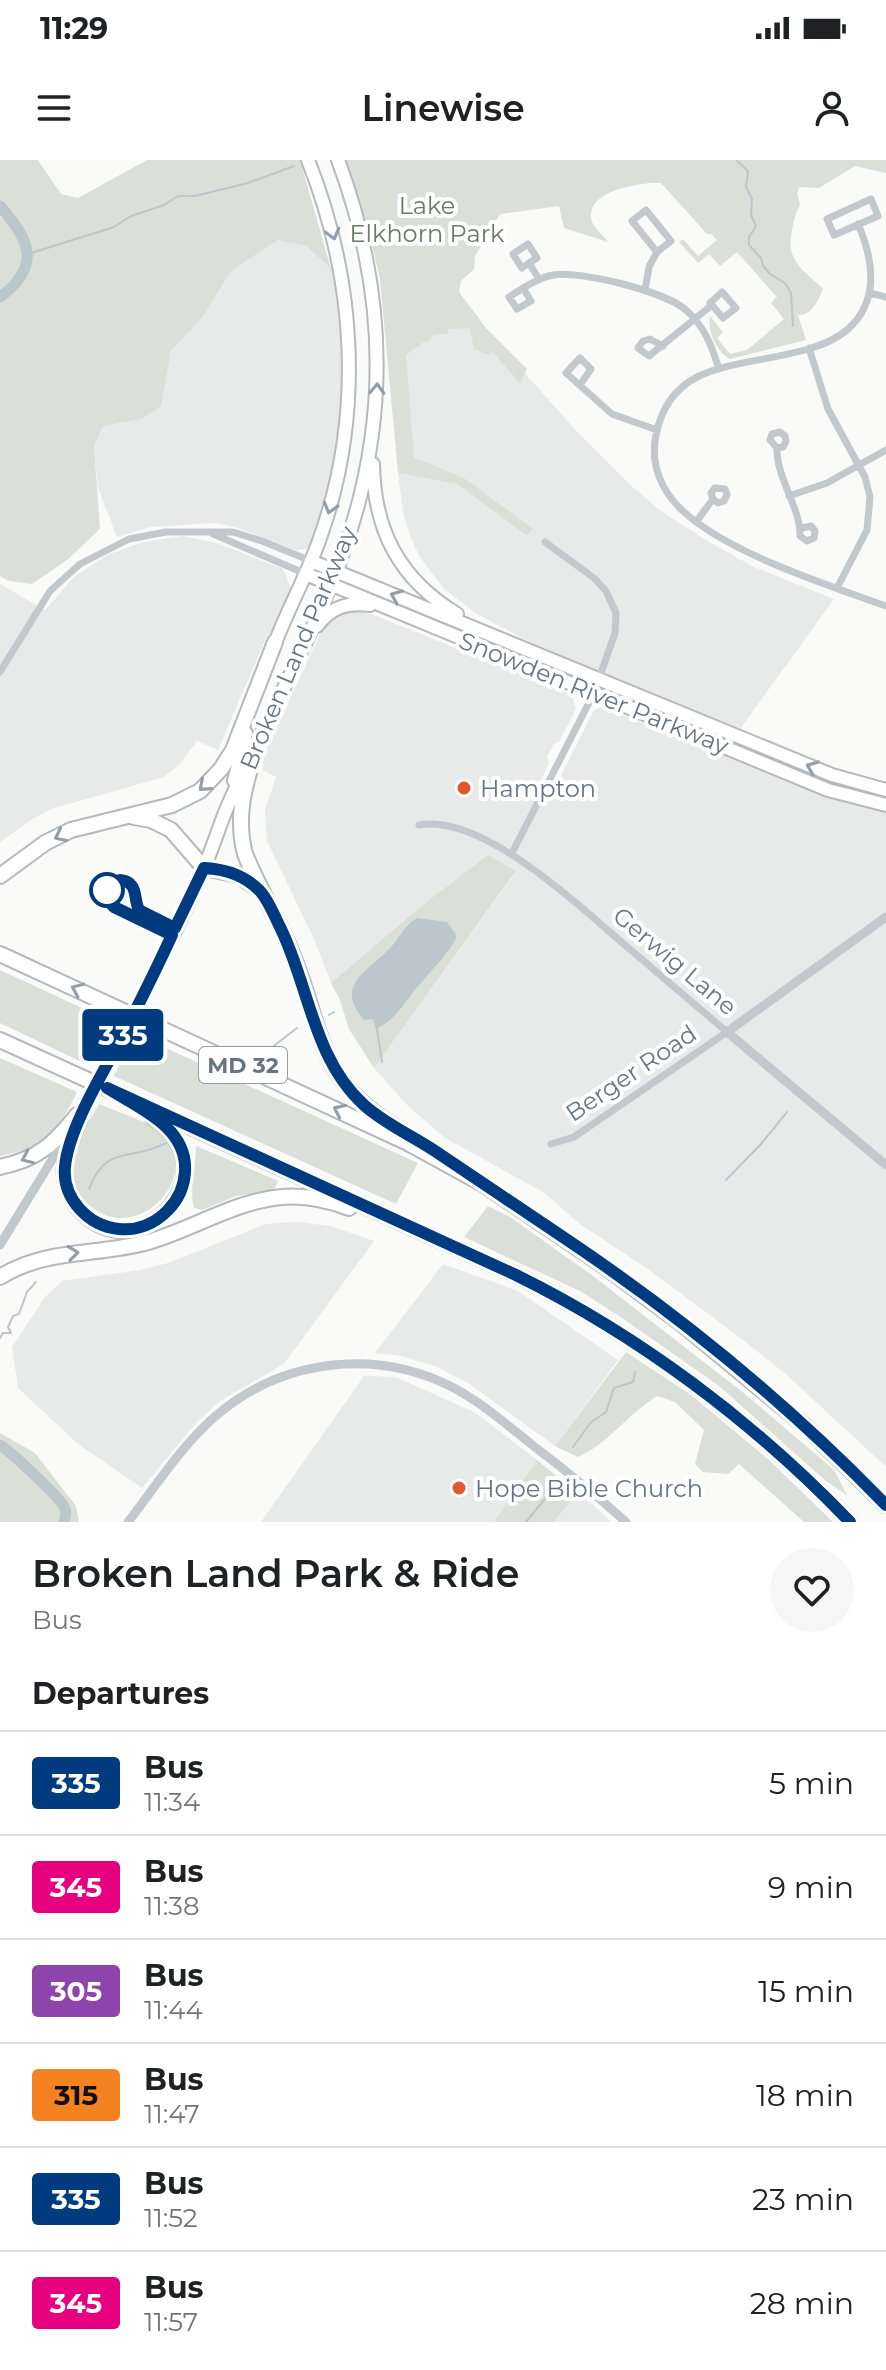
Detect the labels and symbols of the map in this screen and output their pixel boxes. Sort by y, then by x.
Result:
park label: Lake Elkhorn Park [350,191,505,248]
one-way arrow [323,226,340,240]
one-way arrow [368,382,385,395]
one-way arrow [322,501,339,515]
street label: Broken Land Parkway [233,522,363,774]
one-way arrow [390,589,404,605]
street label: Snowden River Parkway [455,626,733,760]
one-way arrow [806,760,820,777]
place label: Hampton [480,774,596,803]
one-way arrow [199,776,214,791]
marker: Hampton [455,779,473,797]
one-way arrow [54,826,69,842]
unlabelled marker [90,873,124,907]
street label: Gerwig Lane [607,901,743,1021]
one-way arrow [71,983,85,999]
line badge: 335 [77,1009,169,1061]
street label: Berger Road [560,1019,702,1127]
road number: MD 32 [199,1047,287,1083]
one-way arrow [332,1104,347,1120]
one-way arrow [20,1149,35,1165]
one-way arrow [66,1245,80,1262]
place label: Hope Bible Church [475,1474,703,1503]
marker: Hope Bible Church [450,1479,468,1497]

